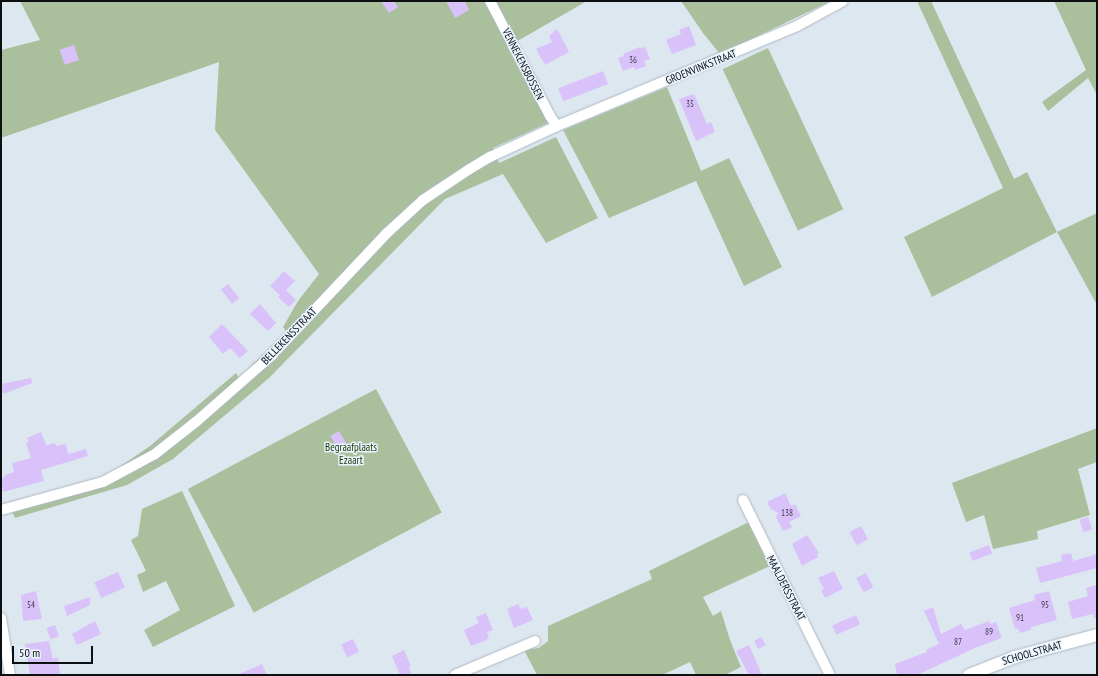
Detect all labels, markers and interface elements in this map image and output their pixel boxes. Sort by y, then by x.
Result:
street label: VENNEKENSBOSSEN [499,26,547,102]
street label: GROENVINKSTRAAT [664,47,738,87]
house number: 36 [629,55,637,65]
house number: 35 [686,99,694,109]
street label: BELLEKENSSTRAAT [259,305,319,367]
park label: Begraafplaats Ezaart [325,441,377,467]
house number: 138 [781,508,793,518]
street label: MAALDERSSTRAAT [764,553,808,623]
house number: 54 [27,600,35,610]
house number: 95 [1041,600,1049,610]
house number: 91 [1016,613,1024,623]
house number: 89 [985,627,993,637]
house number: 87 [954,637,962,647]
scale bar [14,638,95,664]
street label: SCHOOLSTRAAT [1001,638,1063,668]
text: 50 m [19,645,40,660]

